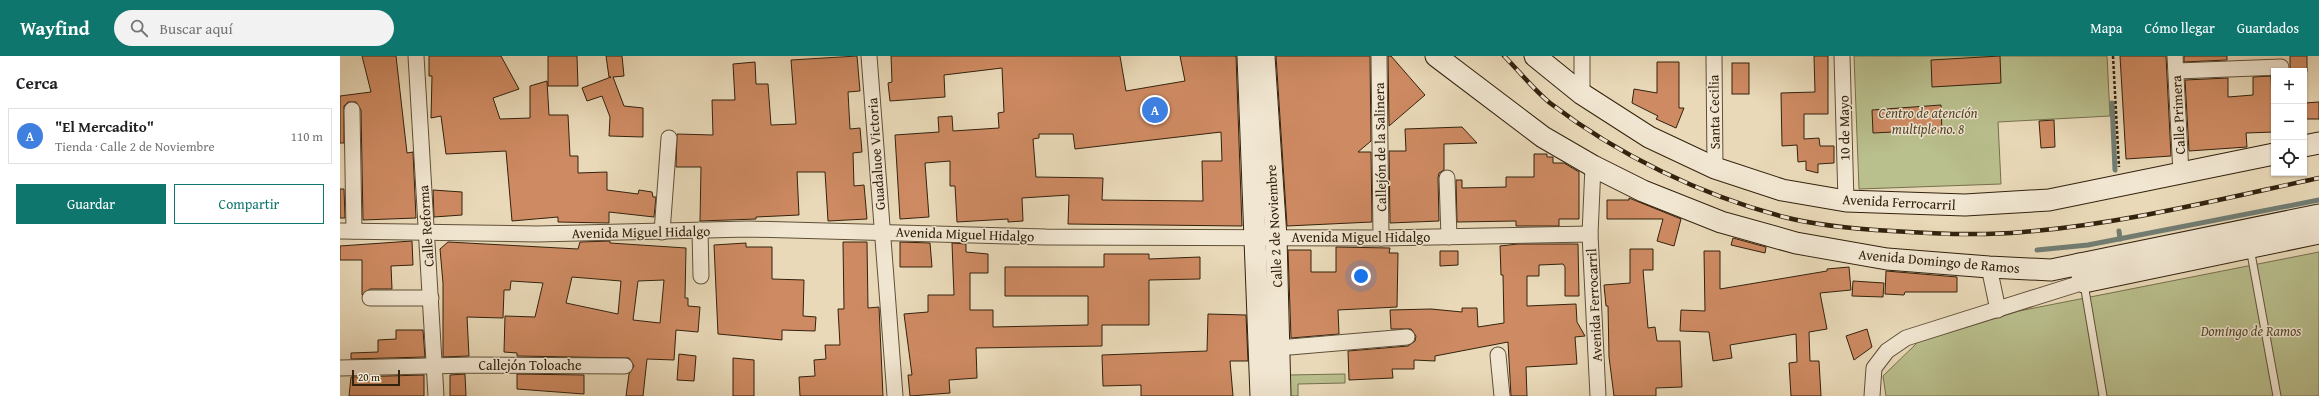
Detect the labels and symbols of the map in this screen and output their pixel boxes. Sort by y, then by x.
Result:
street label: Santa Cecilia [1703,74,1725,150]
street label: Calle Primera [2166,75,2190,155]
street label: Callejón de la Salinera [1369,82,1391,212]
pin: A [1142,95,1168,125]
street label: 10 de Mayo [1833,95,1855,161]
street label: Guadaluoe Victoria [862,97,890,211]
park label: Centro de atención multiple no. 8 [1878,103,1978,139]
street label: Calle 2 de Noviembre [1261,164,1287,288]
street label: Calle Reforma [413,184,439,268]
street label: Avenida Ferrocarril [1842,189,1956,215]
street label: Avenida Miguel Hidalgo [571,221,711,243]
street label: Avenida Miguel Hidalgo [895,222,1035,246]
street label: Avenida Miguel Hidalgo [1292,227,1430,247]
street label: Avenida Domingo de Ramos [1857,244,2021,278]
street label: Avenida Ferrocarril [1581,248,1607,362]
your location [1351,266,1371,286]
park label: Domingo de Ramos [2200,321,2301,341]
street label: Callejón Toloache [478,355,582,375]
scale bar [352,368,400,387]

